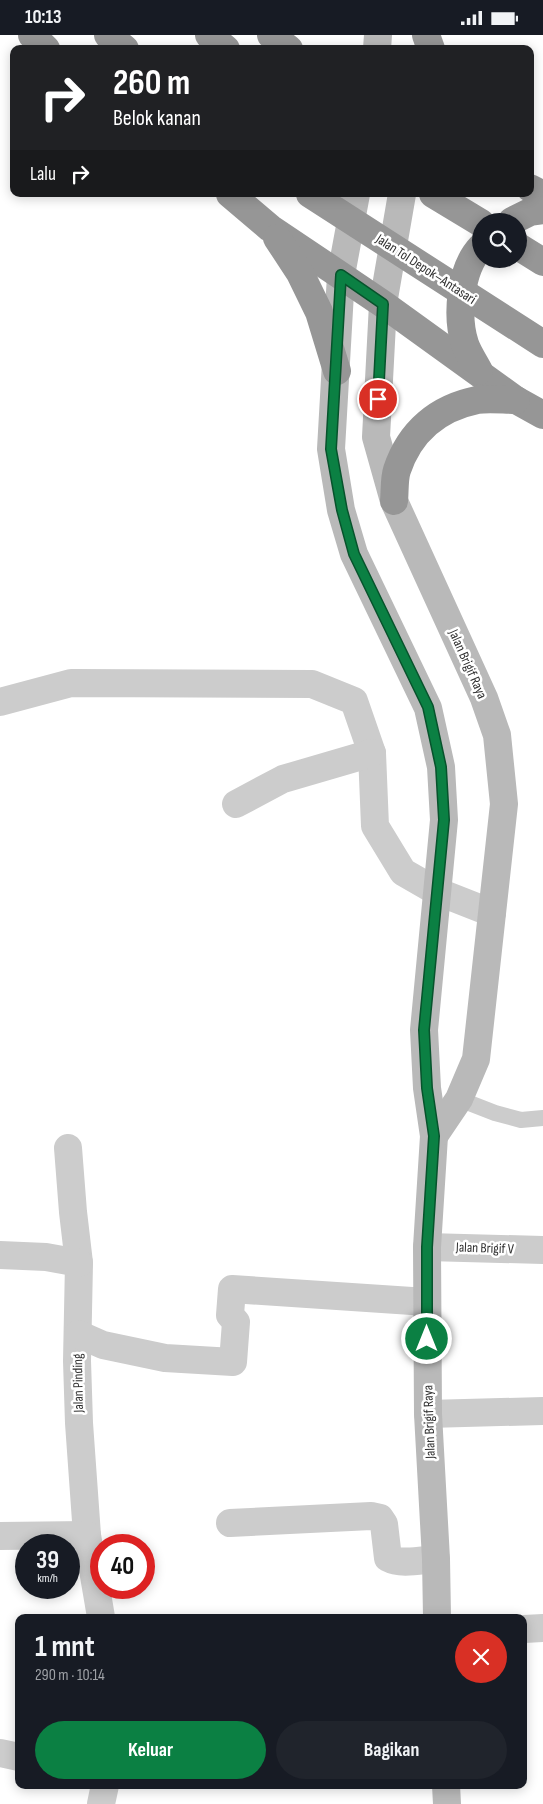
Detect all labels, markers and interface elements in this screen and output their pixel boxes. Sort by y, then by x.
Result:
text: 10:13 [25,6,61,29]
text: 260 m [113,62,190,105]
icon: right [30,65,95,130]
text: Belok kanan [113,105,201,132]
icon: right [66,160,94,188]
text: Lalu [30,163,56,186]
map controls [472,213,527,268]
button: search [472,213,527,268]
street label: Jalan Tol Depok–Antasari [372,230,479,308]
pin [357,378,399,420]
icon: arrive [364,385,392,413]
street label: Jalan Brigif Raya [445,626,491,701]
street label: Jalan Brigif V [455,1238,515,1258]
position arrow [400,1312,452,1364]
street label: Jalan Pinding [69,1353,87,1414]
street label: Jalan Brigif Raya [419,1385,439,1460]
speed limit sign: 40 [90,1534,155,1599]
text: 39 [36,1545,59,1576]
text: km/h [37,1571,58,1586]
text: 1 mnt [35,1629,95,1665]
button: close [455,1631,507,1683]
text: 290 m · 10:14 [35,1666,105,1685]
button: Keluar [35,1721,266,1779]
button: Bagikan [276,1721,507,1779]

